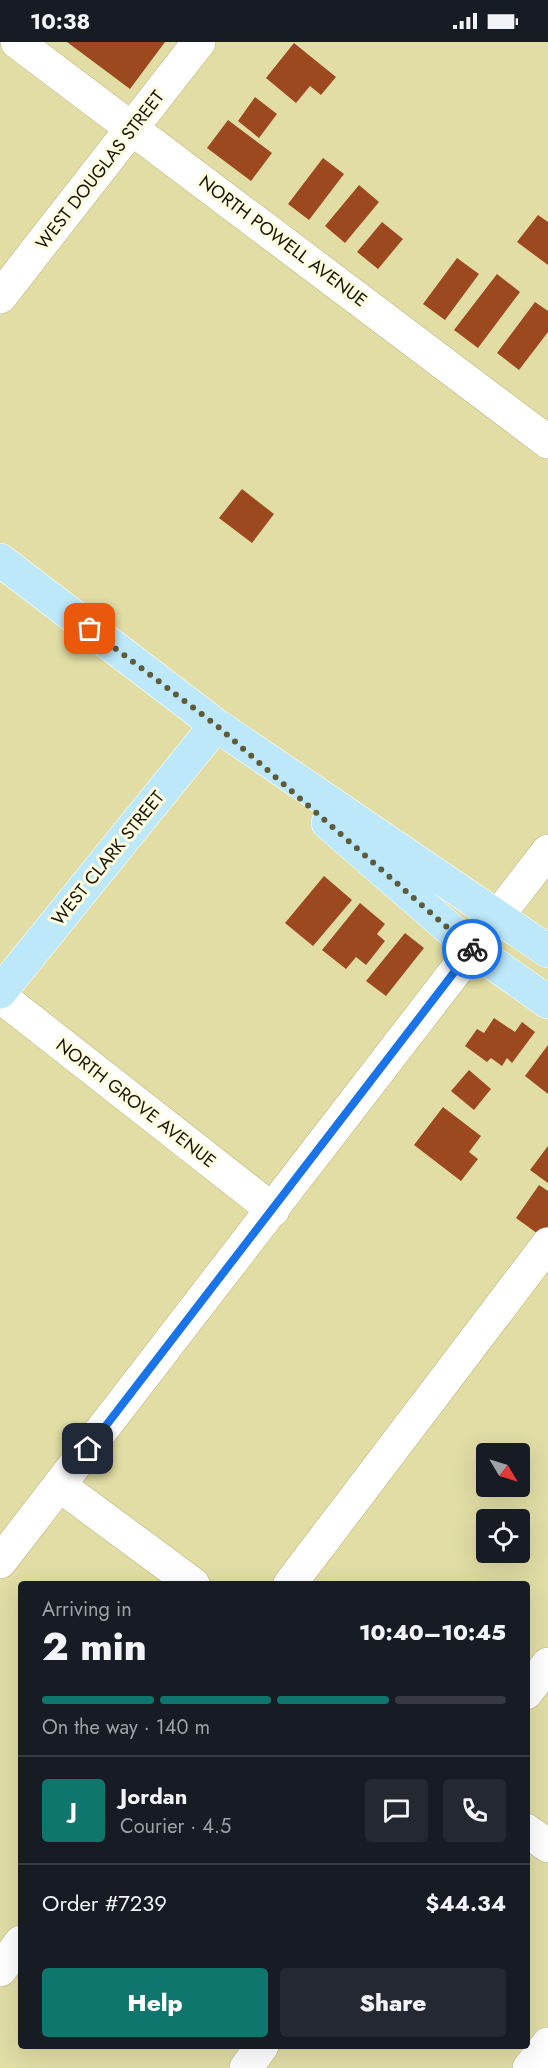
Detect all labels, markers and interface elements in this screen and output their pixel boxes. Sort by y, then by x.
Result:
text: 10:38 [30,5,90,37]
street label: WEST DOUGLAS STREET [30,85,171,255]
street label: NORTH POWELL AVENUE [193,169,373,313]
pin [64,603,115,654]
icon: bag [73,612,106,645]
street label: WEST CLARK STREET [46,785,171,931]
courier [442,919,502,979]
icon: bike [456,933,489,966]
street label: NORTH GROVE AVENUE [50,1032,222,1174]
pin [62,1423,113,1474]
icon: home [71,1432,104,1465]
north arrow [476,1443,530,1497]
map controls [476,1443,530,1563]
button: locate [476,1509,530,1563]
text: Arriving in [42,1595,132,1624]
text: 10:40–10:45 [359,1616,506,1648]
text: 2 min [42,1618,147,1675]
text: On the way · 140 m [42,1713,210,1742]
button: chat [365,1779,428,1842]
button: phone [443,1779,506,1842]
text: Jordan [120,1780,187,1812]
text: J [70,1794,77,1826]
text: Courier · 4.5 [120,1812,231,1841]
text: Order #7239 [42,1887,167,1919]
text: $44.34 [426,1887,506,1919]
button: Help [42,1968,268,2037]
button: Share [280,1968,506,2037]

